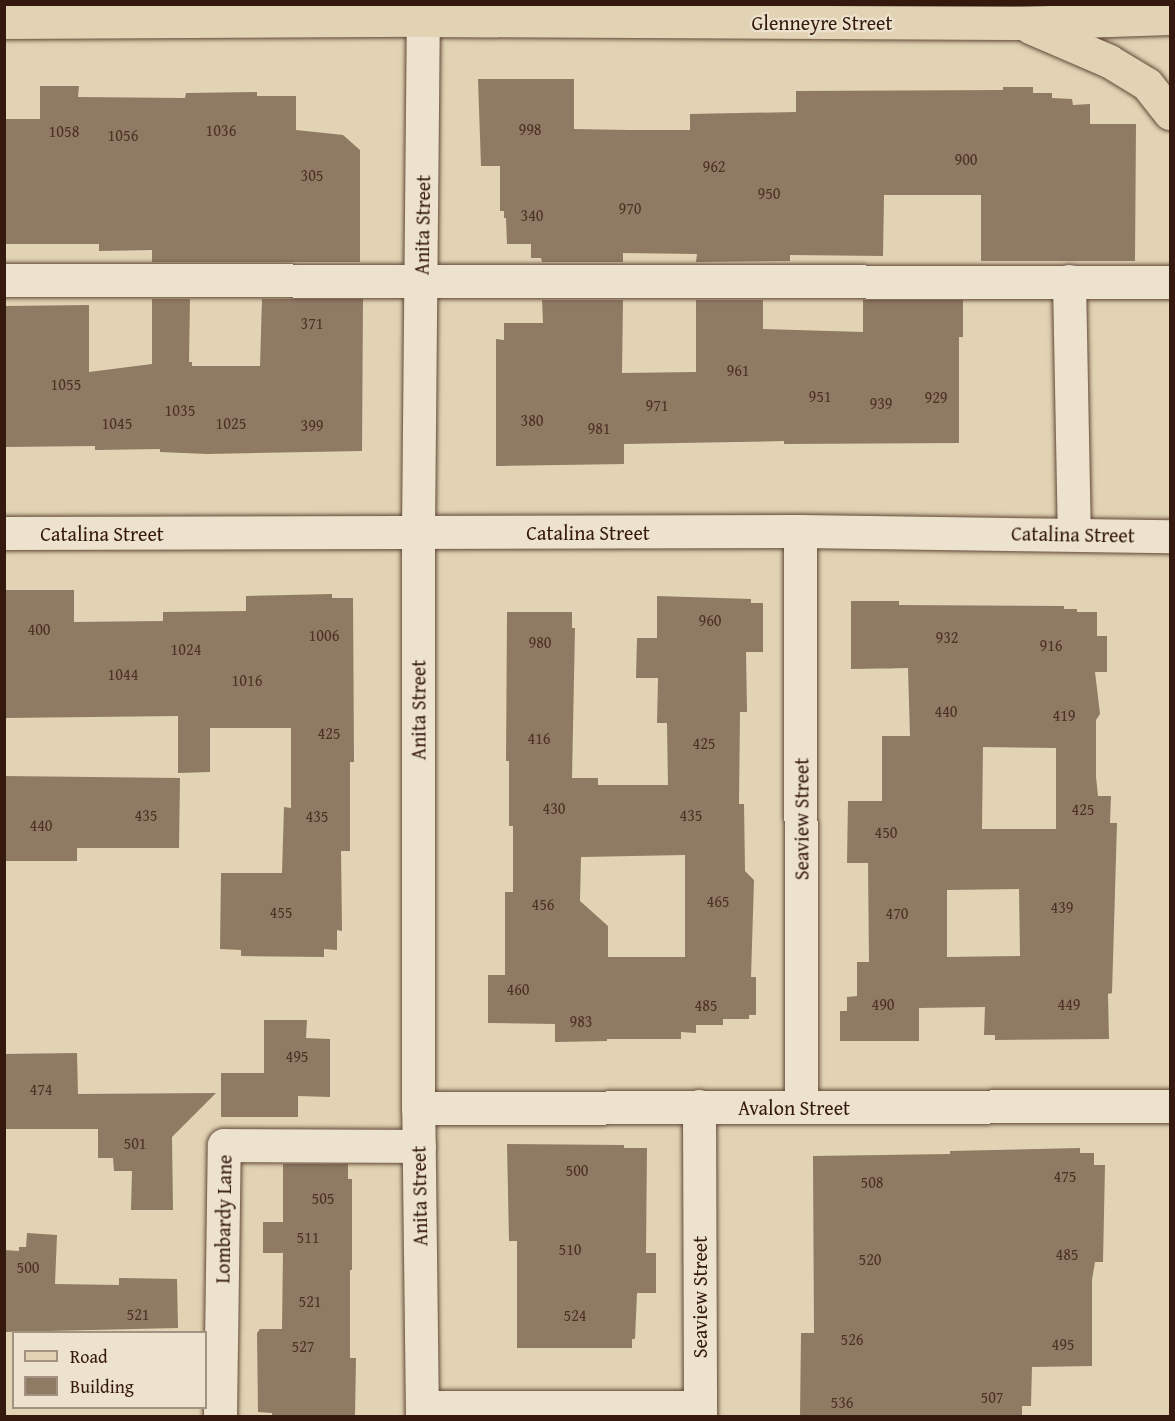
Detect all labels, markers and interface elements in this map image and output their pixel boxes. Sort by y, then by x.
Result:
street label: Glenneyre Street [752,10,892,34]
house number: 998 [518,119,542,139]
house number: 1036 [206,120,236,140]
house number: 1058 [49,121,79,141]
house number: 1056 [108,125,138,145]
house number: 900 [954,149,978,169]
house number: 962 [702,156,726,176]
house number: 305 [300,165,324,185]
street label: Anita Street [409,175,435,275]
house number: 950 [757,183,781,203]
house number: 970 [618,198,642,218]
house number: 340 [520,205,544,225]
house number: 371 [300,313,324,333]
house number: 961 [726,360,750,380]
house number: 1055 [51,374,81,394]
house number: 951 [808,386,832,406]
house number: 929 [924,387,948,407]
house number: 939 [869,393,893,413]
house number: 971 [645,395,669,415]
house number: 1035 [165,400,195,420]
house number: 380 [520,410,544,430]
house number: 1045 [102,413,132,433]
house number: 1025 [216,413,246,433]
house number: 399 [300,415,324,435]
house number: 981 [587,418,611,438]
street label: Catalina Street [526,520,650,544]
street label: Catalina Street [40,521,164,545]
street label: Catalina Street [1011,521,1135,547]
house number: 960 [698,610,722,630]
house number: 400 [27,619,51,639]
house number: 1006 [309,625,339,645]
house number: 932 [935,627,959,647]
house number: 980 [528,632,552,652]
house number: 916 [1039,635,1063,655]
house number: 1024 [171,639,201,659]
street label: Anita Street [406,660,430,760]
house number: 1044 [108,664,138,684]
house number: 1016 [232,670,262,690]
house number: 440 [934,701,958,721]
house number: 419 [1052,705,1076,725]
house number: 425 [317,723,341,743]
house number: 416 [527,728,551,748]
house number: 425 [692,733,716,753]
street label: Seaview Street [789,758,813,880]
house number: 430 [542,798,566,818]
house number: 425 [1071,799,1095,819]
house number: 435 [134,805,158,825]
house number: 435 [679,805,703,825]
house number: 435 [305,806,329,826]
house number: 440 [29,815,53,835]
house number: 450 [874,822,898,842]
house number: 465 [706,891,730,911]
house number: 456 [531,894,555,914]
house number: 439 [1050,897,1074,917]
house number: 455 [269,902,293,922]
house number: 470 [885,903,909,923]
house number: 460 [506,979,530,999]
house number: 490 [871,994,895,1014]
house number: 449 [1057,994,1081,1014]
house number: 485 [694,995,718,1015]
house number: 983 [569,1011,593,1031]
house number: 495 [285,1046,309,1066]
house number: 474 [29,1079,53,1099]
street label: Avalon Street [738,1095,850,1119]
house number: 501 [123,1133,147,1153]
street label: Anita Street [406,1146,432,1246]
street label: Lombardy Lane [210,1154,236,1284]
house number: 500 [565,1160,589,1180]
house number: 475 [1053,1166,1077,1186]
house number: 508 [860,1172,884,1192]
house number: 505 [311,1188,335,1208]
house number: 511 [296,1227,320,1247]
street label: Seaview Street [687,1236,711,1358]
house number: 510 [558,1239,582,1259]
house number: 485 [1055,1244,1079,1264]
house number: 520 [858,1249,882,1269]
house number: 500 [16,1257,40,1277]
house number: 521 [298,1291,322,1311]
house number: 521 [126,1304,150,1324]
house number: 524 [563,1305,587,1325]
house number: 526 [840,1329,864,1349]
legend [12,1331,207,1409]
house number: 495 [1051,1334,1075,1354]
house number: 527 [291,1336,315,1356]
text: Road [70,1343,108,1370]
text: Building [70,1373,134,1400]
house number: 507 [980,1387,1004,1407]
house number: 536 [830,1392,854,1412]

